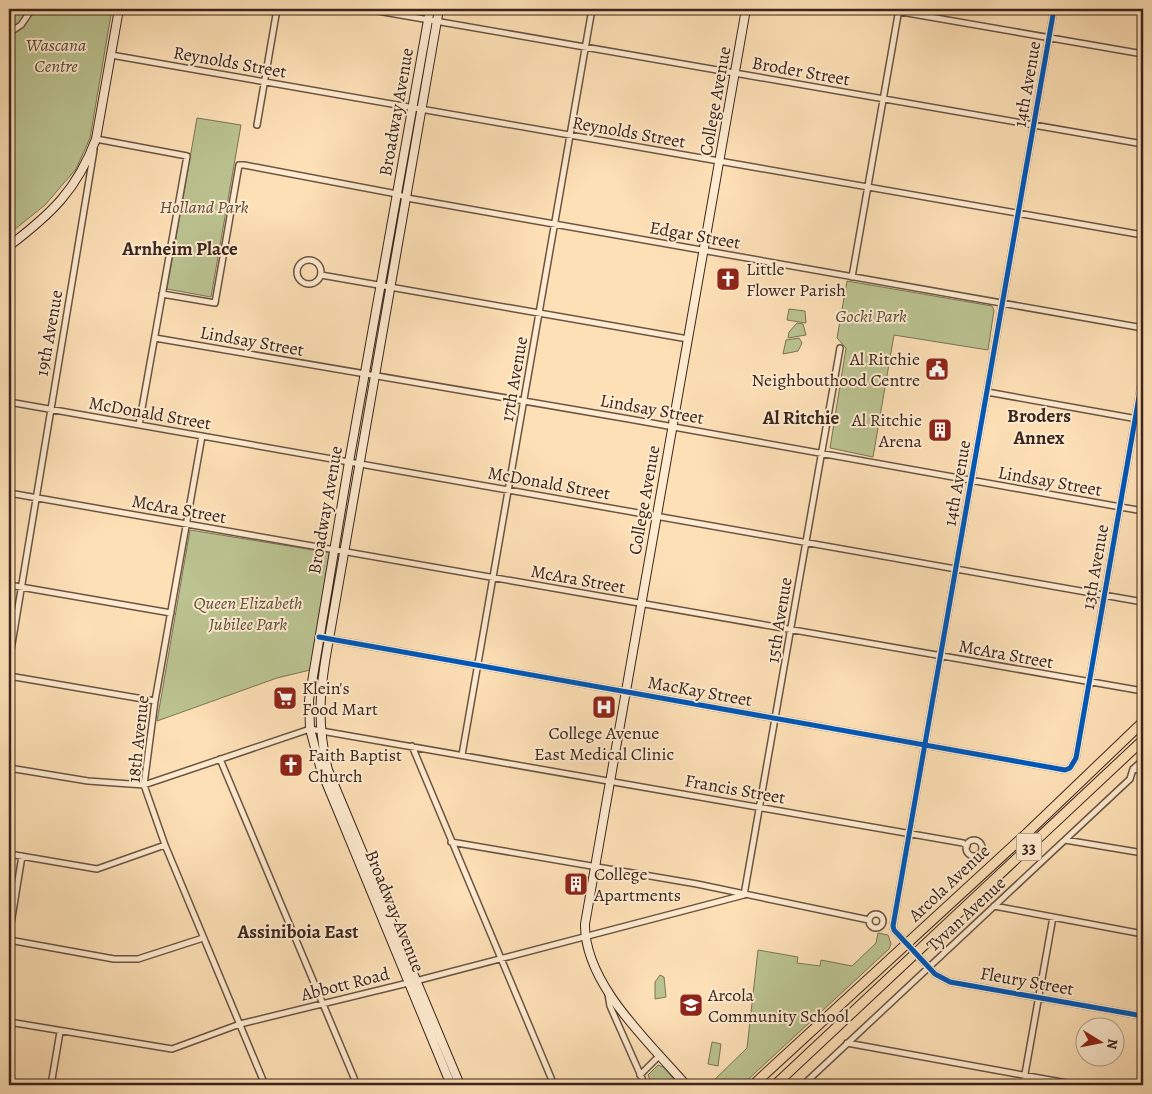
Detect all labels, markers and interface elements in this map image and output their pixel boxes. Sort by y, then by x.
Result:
park label: Wascana Centre [26,33,86,78]
street label: 14th Avenue [1008,39,1046,129]
street label: Reynolds Street [172,40,289,84]
street label: College Avenue [694,44,736,158]
street label: Broadway Avenue [373,46,419,178]
street label: Broder Street [750,51,852,91]
street label: Reynolds Street [571,110,688,154]
park label: Holland Park [160,195,248,219]
street label: Edgar Street [648,215,742,255]
district label: Arnheim Place [121,236,238,262]
place label: Little Flower Parish [746,257,846,302]
church icon: Little Flower Parish [715,266,741,292]
street label: 19th Avenue [30,288,68,378]
park label: Gocki Park [835,304,907,328]
street label: Lindsay Street [198,320,306,362]
street label: 17th Avenue [495,334,533,424]
place label: Al Ritchie Neighbouthood Centre [752,347,920,392]
public building icon: Al Ritchie Neighbouthood Centre [924,356,950,382]
street label: Lindsay Street [598,388,706,430]
street label: McDonald Street [87,390,213,436]
district label: Broders Annex [1007,403,1071,451]
district label: Al Ritchie [762,405,840,431]
place label: Al Ritchie Arena [851,408,923,453]
building icon: Al Ritchie Arena [927,417,953,443]
street label: 14th Avenue [938,438,976,528]
street label: College Avenue [623,443,665,557]
street label: Broadway Avenue [302,444,348,576]
street label: McDonald Street [486,460,612,506]
street label: Lindsay Street [996,460,1104,502]
street label: McAra Street [130,489,228,529]
street label: 13th Avenue [1076,522,1114,612]
street label: McAra Street [529,559,627,599]
street label: 15th Avenue [760,575,798,665]
park label: Queen Elizabeth Jubilee Park [193,591,303,636]
street label: McAra Street [957,634,1055,674]
street label: MacKay Street [646,670,754,712]
place label: Klein's Food Mart [302,676,378,721]
supermarket icon: Klein's Food Mart [272,685,298,711]
street label: 18th Avenue [121,694,155,784]
hospital icon: College Avenue East Medical Clinic [591,694,617,720]
place label: College Avenue East Medical Clinic [534,721,674,766]
place label: Faith Baptist Church [308,743,402,788]
church icon: Faith Baptist Church [278,752,304,778]
street label: Francis Street [683,768,787,810]
road number: 33 [1016,834,1042,860]
street label: Arcola Avenue [902,839,995,928]
street label: Broadway Avenue [360,846,430,976]
place label: College Apartments [593,862,681,907]
building icon: College Apartments [563,871,589,897]
street label: Tyvan Avenue [921,871,1011,957]
district label: Assiniboia East [236,919,359,945]
street label: Abbott Road [297,961,392,1007]
street label: Fleury Street [978,961,1076,1001]
place label: Arcola Community School [707,983,849,1028]
school or university icon: Arcola Community School [678,992,704,1018]
north arrow [1074,1016,1124,1066]
text: N [1102,1037,1123,1051]

